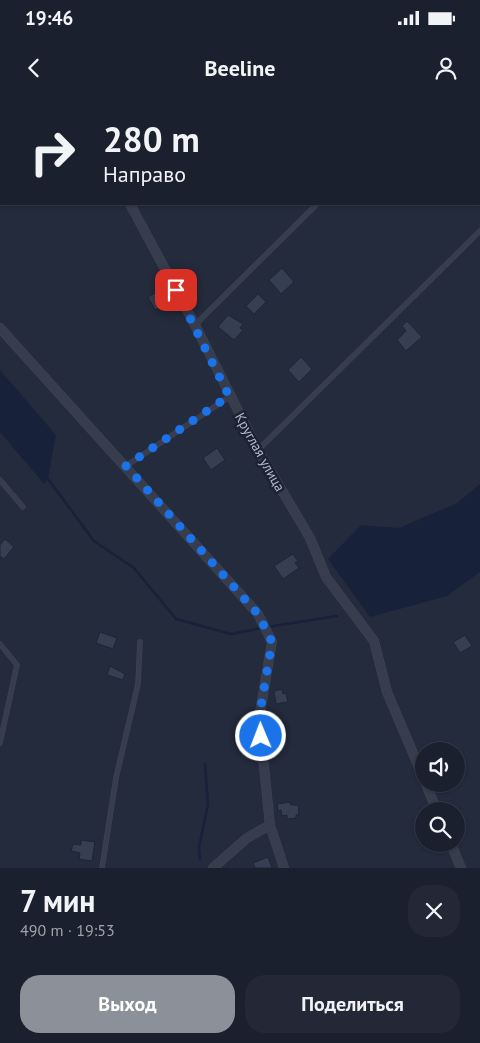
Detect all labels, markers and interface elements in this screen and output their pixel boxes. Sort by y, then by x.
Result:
text: 19:46 [25,6,73,30]
icon: back [20,54,48,82]
text: Beeline [205,54,275,82]
icon: person [432,54,460,82]
text: 280 m [103,116,200,162]
icon: right [20,120,85,185]
text: Направо [103,160,186,188]
pin [155,269,197,311]
icon: arrive [162,276,190,304]
street label: Круглая улица [231,409,289,495]
position arrow [234,709,286,761]
map controls [415,742,465,852]
button: sound [415,742,465,792]
button: search [415,802,465,852]
text: 7 мин [20,881,95,920]
button: close [408,885,460,937]
text: 490 m · 19:53 [20,920,115,940]
button: Выход [20,975,235,1033]
button: Поделиться [245,975,460,1033]

